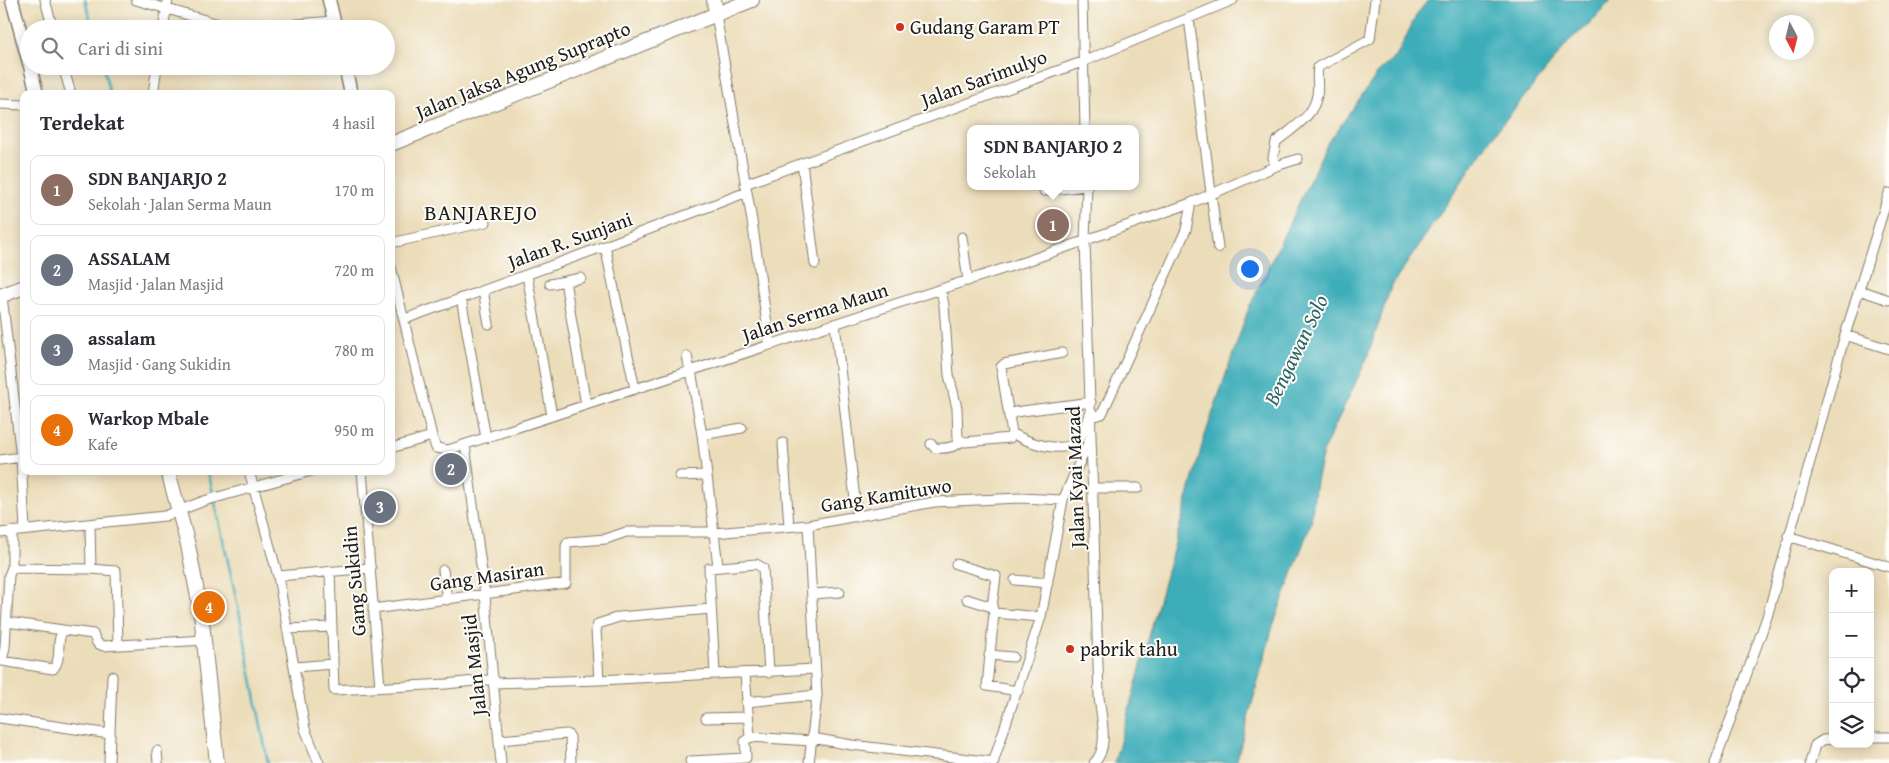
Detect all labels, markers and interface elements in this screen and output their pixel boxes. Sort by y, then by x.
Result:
place label: Gudang Garam PT [910,12,1060,41]
street label: Jalan Jaksa Agung Suprapto [408,13,635,127]
north arrow [1769,15,1814,60]
search box [20,20,395,75]
marker: Gudang Garam PT [894,21,906,33]
icon: search [38,34,66,62]
text: Cari di sini [78,34,163,62]
street label: Jalan Sarimulyo [914,41,1051,115]
text: Terdekat [40,107,124,138]
text: 4 hasil [332,111,375,135]
popup [967,125,1139,190]
text: SDN BANJARJO 2 [984,132,1122,160]
text: Sekolah [984,160,1036,184]
text: SDN BANJARJO 2 [88,164,227,192]
text: 1 [53,178,61,202]
text: 170 m [334,178,374,202]
text: Sekolah · Jalan Serma Maun [88,192,272,216]
district label: BANJAREJO [424,196,538,228]
street label: Jalan R. Sunjani [501,203,637,277]
pin: 1 [1037,206,1069,244]
text: ASSALAM [88,244,171,272]
your location [1237,256,1263,282]
text: 2 [53,258,61,282]
text: 720 m [334,258,374,282]
text: Masjid · Jalan Masjid [88,272,224,296]
street label: Jalan Serma Maun [735,274,892,350]
water label: Bengawan Solo [1255,289,1336,411]
text: assalam [88,324,156,352]
text: 3 [53,338,61,362]
text: 780 m [334,338,374,362]
text: Masjid · Gang Sukidin [88,352,231,376]
text: Warkop Mbale [88,404,209,432]
street label: Jalan Kyai Mazad [1058,405,1092,552]
text: 4 [53,418,61,442]
text: 950 m [334,418,374,442]
text: Kafe [88,432,118,456]
pin: 2 [435,450,467,488]
street label: Gang Kamituwo [818,470,953,519]
pin: 3 [364,488,396,526]
street label: Gang Sukidin [334,525,373,637]
street label: Gang Masiran [428,553,546,598]
map controls [1829,568,1874,748]
button: + [1829,568,1874,613]
pin: 4 [193,588,225,626]
street label: Jalan Masjid [454,613,494,720]
button: − [1829,613,1874,658]
place label: pabrik tahu [1080,634,1178,663]
marker: pabrik tahu [1064,643,1076,655]
button: locate [1829,658,1874,703]
button: layers [1829,703,1874,748]

